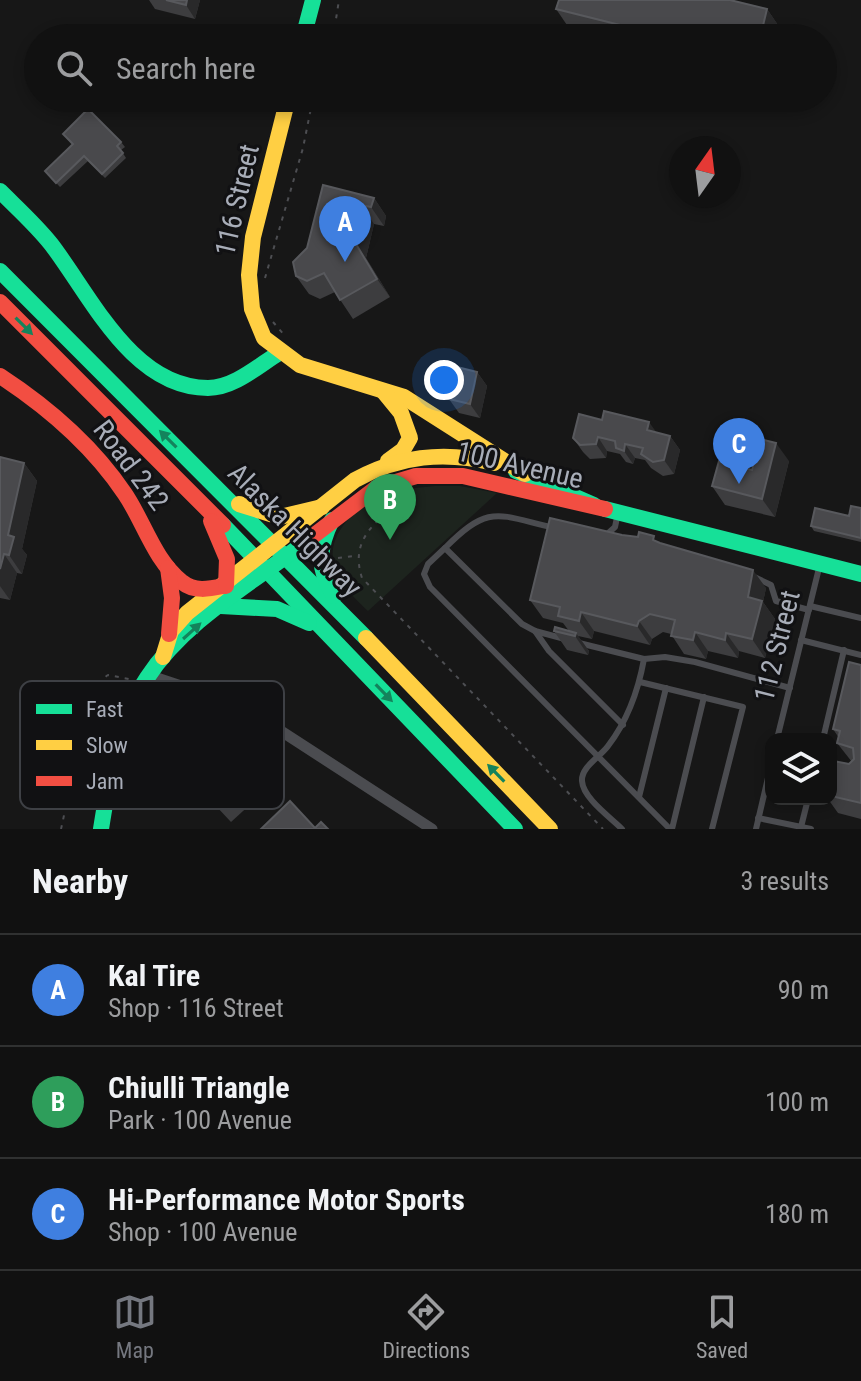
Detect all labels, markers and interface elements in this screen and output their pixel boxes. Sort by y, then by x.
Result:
search box [24,24,837,112]
icon: search [52,46,96,90]
text: Search here [116,51,256,86]
north arrow [669,136,741,208]
street label: 116 Street [208,141,266,259]
pin: A [319,196,371,262]
one-way arrow [14,316,33,335]
your location [424,360,464,400]
street label: Road 242 [86,413,176,517]
pin: C [713,418,765,484]
one-way arrow [159,430,178,449]
street label: 100 Avenue [454,434,586,496]
street label: Alaska Highway [221,456,369,604]
pin: B [364,474,416,540]
street label: 112 Street [747,587,807,705]
one-way arrow [183,623,202,641]
legend [20,681,284,809]
one-way arrow [374,683,393,702]
text: Fast [86,697,123,722]
text: Slow [86,733,128,758]
map controls [765,733,837,805]
button: layers [765,733,837,805]
one-way arrow [487,764,505,783]
text: Jam [86,769,124,794]
text: Nearby [32,861,128,901]
text: 3 results [740,866,829,896]
text: Kal Tire [108,958,200,993]
text: A [50,975,66,1005]
text: 90 m [778,975,829,1005]
text: Shop · 116 Street [108,993,284,1023]
text: Chiulli Triangle [108,1070,290,1105]
text: B [51,1087,65,1117]
text: 100 m [765,1087,829,1117]
text: Park · 100 Avenue [108,1105,292,1135]
text: Hi-Performance Motor Sports [108,1182,465,1217]
text: C [51,1199,65,1229]
text: 180 m [765,1199,829,1229]
text: Shop · 100 Avenue [108,1217,298,1247]
tab: Map [113,1290,157,1363]
tab: Directions [382,1290,470,1363]
tab: Saved [696,1290,748,1363]

